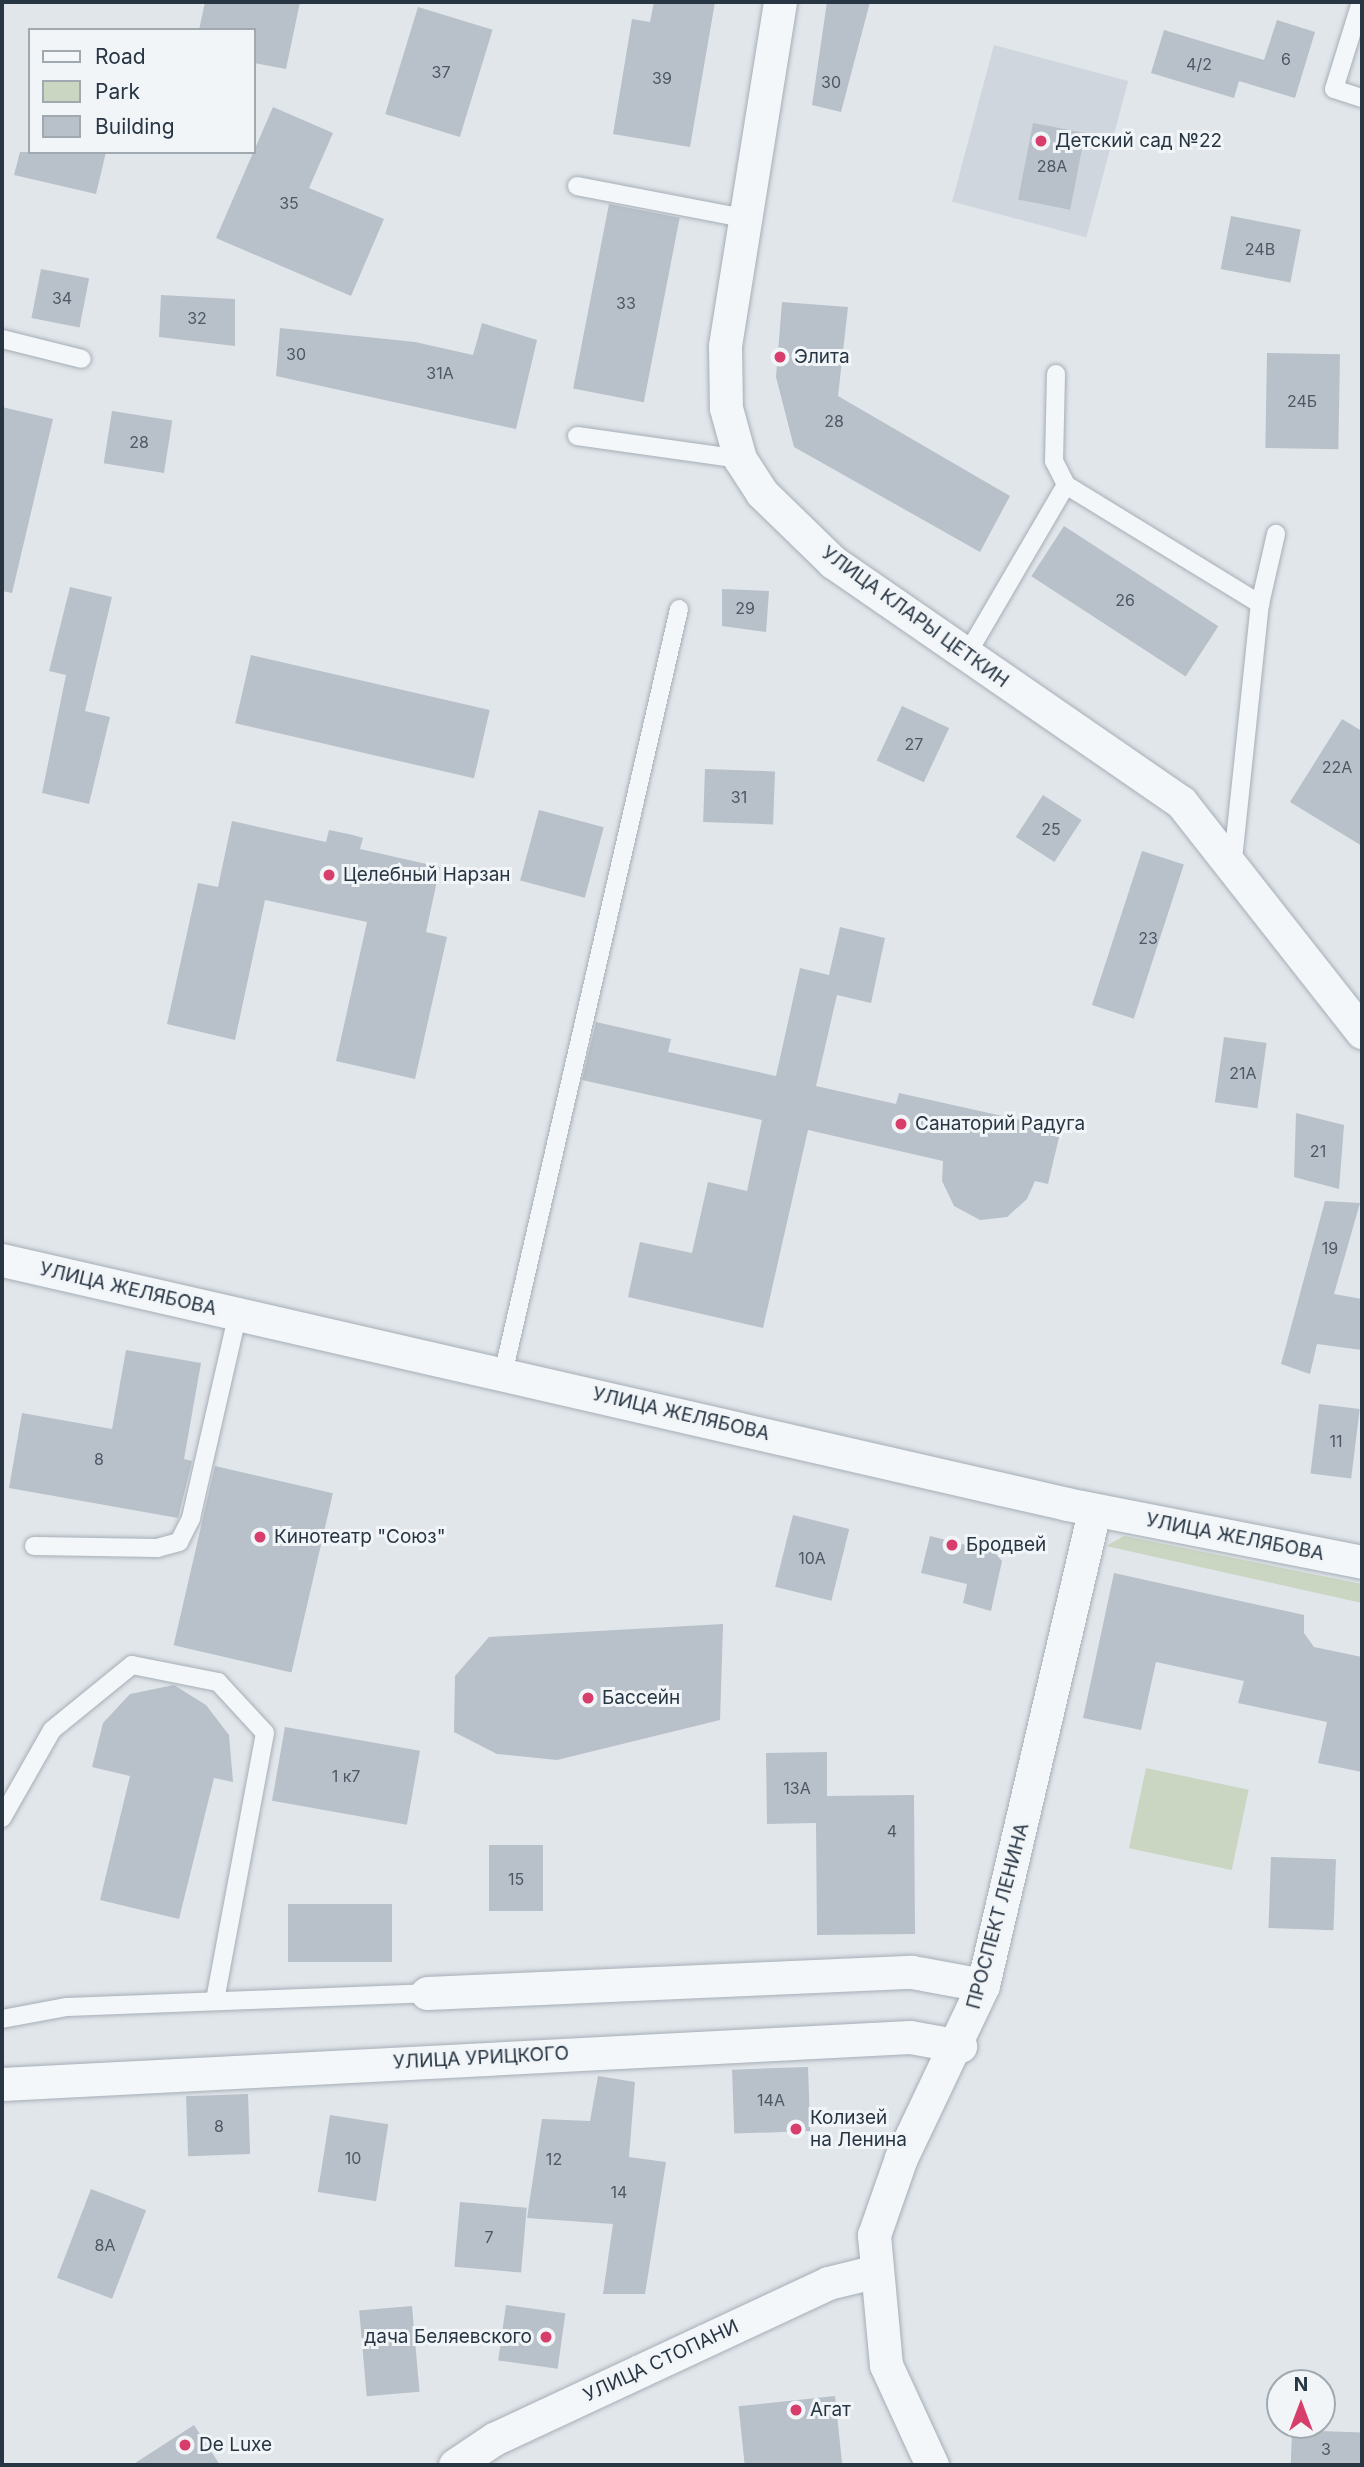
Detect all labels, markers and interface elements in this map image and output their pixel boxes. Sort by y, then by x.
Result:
legend [28,28,256,154]
text: Road [95,44,146,69]
house number: 6 [1281,49,1291,69]
house number: 4/2 [1186,54,1212,74]
house number: 37 [432,62,450,82]
house number: 39 [652,68,672,88]
house number: 30 [821,72,841,92]
text: Park [95,79,140,104]
text: Building [95,114,175,139]
place label: Детский сад №22 [1055,130,1222,152]
marker: Детский сад №22 [1033,133,1049,149]
house number: 28А [1037,156,1067,176]
house number: 35 [279,193,299,213]
house number: 24В [1245,239,1275,259]
house number: 34 [52,288,72,308]
house number: 33 [616,293,636,313]
house number: 32 [187,308,207,328]
house number: 30 [286,344,306,364]
place label: Элита [794,346,850,368]
marker: Элита [772,349,788,365]
house number: 31А [426,363,454,383]
house number: 24Б [1287,391,1317,411]
house number: 28 [824,411,844,431]
house number: 28 [129,432,149,452]
street label: УЛИЦА КЛАРЫ ЦЕТКИН [817,541,1013,693]
house number: 26 [1115,590,1135,610]
house number: 29 [735,598,755,618]
house number: 27 [905,734,923,754]
house number: 22А [1322,757,1352,777]
house number: 31 [731,787,747,807]
house number: 25 [1041,819,1061,839]
place label: Целебный Нарзан [343,864,511,886]
marker: Целебный Нарзан [321,867,337,883]
house number: 23 [1138,928,1158,948]
house number: 21А [1229,1063,1257,1083]
place label: Cанаторий Радуга [915,1113,1085,1135]
marker: Cанаторий Радуга [893,1116,909,1132]
house number: 21 [1310,1141,1326,1161]
house number: 19 [1322,1238,1338,1258]
street label: УЛИЦА ЖЕЛЯБОВА [37,1258,219,1320]
street label: УЛИЦА ЖЕЛЯБОВА [590,1383,772,1445]
house number: 11 [1329,1431,1343,1451]
house number: 8 [94,1449,104,1469]
street label: УЛИЦА ЖЕЛЯБОВА [1144,1509,1326,1565]
place label: Кинотеатр "Союз" [274,1526,446,1548]
marker: Кинотеатр "Союз" [252,1529,268,1545]
place label: Бродвей [966,1534,1046,1556]
marker: Бродвей [944,1537,960,1553]
house number: 10А [798,1548,826,1568]
place label: Бассейн [602,1687,680,1709]
marker: Бассейн [580,1690,596,1706]
house number: 1 к7 [332,1766,360,1786]
house number: 13А [783,1778,811,1798]
street label: ПРОСПЕКТ ЛЕНИНА [962,1820,1034,2012]
house number: 4 [887,1821,897,1841]
house number: 15 [508,1869,524,1889]
street label: УЛИЦА УРИЦКОГО [392,2042,570,2074]
house number: 14А [757,2090,785,2110]
place label: Колизей на Ленина [810,2107,907,2151]
house number: 8 [214,2116,224,2136]
marker: Колизей на Ленина [788,2121,804,2137]
house number: 10 [345,2148,361,2168]
house number: 12 [546,2149,562,2169]
house number: 14 [611,2182,627,2202]
house number: 7 [484,2227,494,2247]
house number: 8А [95,2235,115,2255]
street label: УЛИЦА СТОПАНИ [580,2315,742,2407]
place label: дача Беляевского [364,2326,532,2348]
marker: дача Беляевского [538,2329,554,2345]
north arrow [1266,2369,1336,2439]
text: N [1294,2373,1308,2396]
place label: Агат [810,2399,851,2421]
marker: Агат [788,2402,804,2418]
place label: De Luxe [199,2434,272,2456]
marker: De Luxe [177,2437,193,2453]
house number: 3 [1321,2439,1331,2459]

